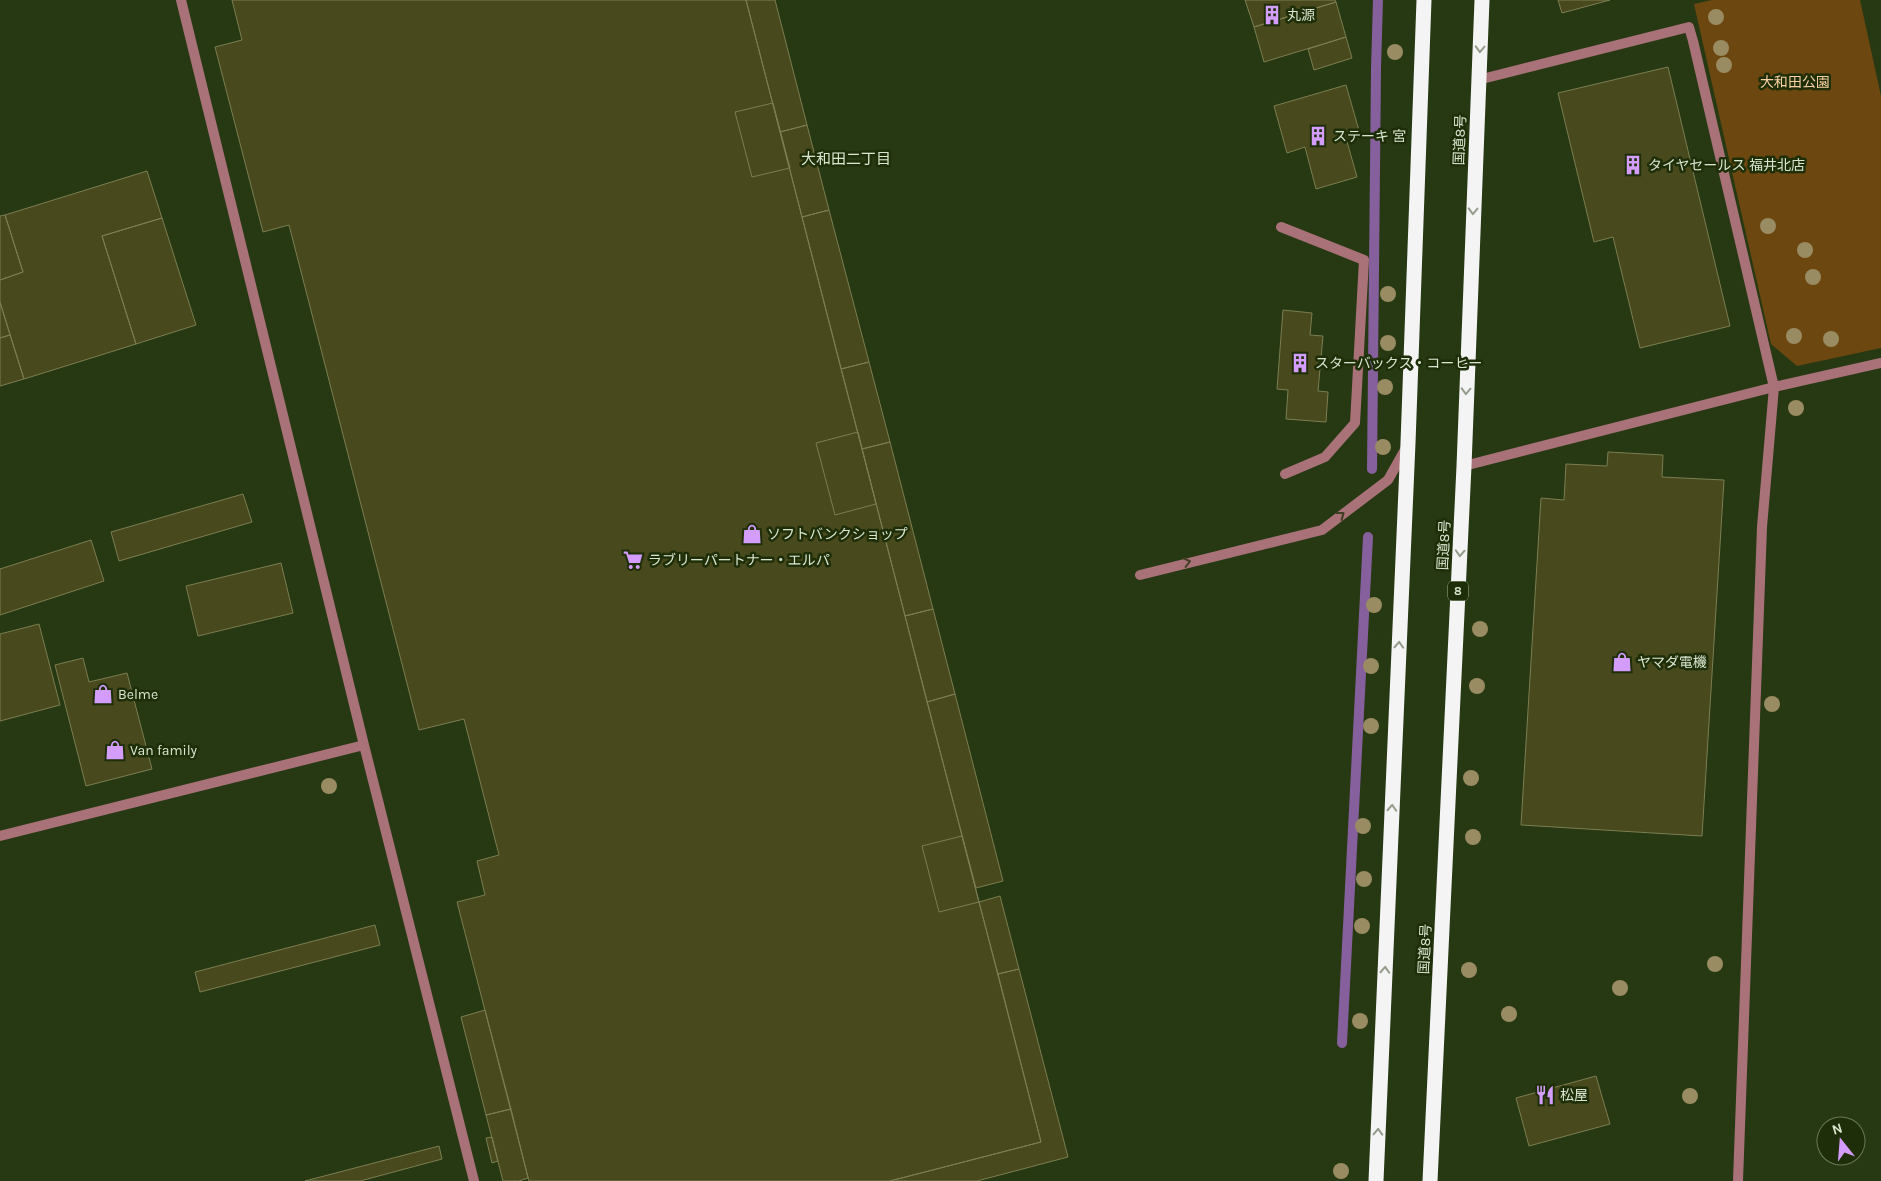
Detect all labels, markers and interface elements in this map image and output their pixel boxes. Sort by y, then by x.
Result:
building icon: 丸源 [1261,4,1283,26]
place label: 丸源 [1287,7,1315,24]
one-way arrow [1474,45,1485,53]
park label: 大和田公園 [1760,74,1830,91]
street label: 国道8号 [1451,114,1469,166]
building icon: ステーキ 宮 [1307,125,1329,147]
place label: ステーキ 宮 [1333,128,1406,145]
district label: 大和田二丁目 [801,150,891,168]
building icon: タイヤセールス 福井北店 [1622,154,1644,176]
place label: タイヤセールス 福井北店 [1648,157,1805,174]
one-way arrow [1468,208,1478,215]
building icon: スターバックス・コーヒー [1289,352,1311,374]
place label: スターバックス・コーヒー [1315,355,1482,372]
one-way arrow [1461,387,1472,395]
one-way arrow [1335,513,1344,521]
street label: 国道8号 [1434,519,1454,571]
shop icon: ソフトバンクショップ [741,523,763,545]
place label: ソフトバンクショップ [767,526,908,543]
supermarket icon: ラブリーパートナー・エルパ [622,549,644,571]
one-way arrow [1454,550,1465,558]
place label: ラブリーパートナー・エルパ [648,552,830,569]
one-way arrow [1183,558,1191,568]
road number: 8 [1448,582,1468,600]
one-way arrow [1394,641,1405,649]
shop icon: ヤマダ電機 [1611,651,1633,673]
place label: ヤマダ電機 [1637,654,1707,671]
shop icon: Belme [92,683,114,705]
place label: Belme [118,686,158,703]
shop icon: Van family [104,739,126,761]
place label: Van family [130,742,198,759]
one-way arrow [1387,803,1397,811]
street label: 国道8号 [1415,923,1435,975]
one-way arrow [1380,966,1390,974]
restaurant icon: 松屋 [1534,1084,1556,1106]
place label: 松屋 [1560,1087,1588,1104]
north arrow [1816,1116,1866,1166]
text: N [1830,1119,1845,1139]
one-way arrow [1372,1128,1383,1136]

